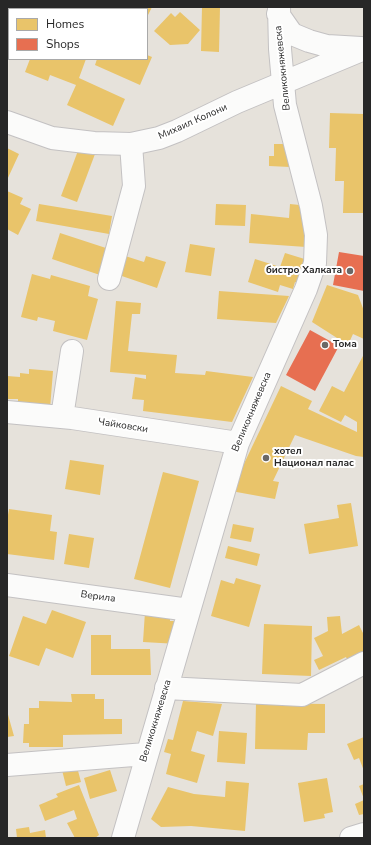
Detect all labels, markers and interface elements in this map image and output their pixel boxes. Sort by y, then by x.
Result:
legend [8,8,148,60]
text: Homes [46,16,84,32]
street label: Великокняжевска [273,25,293,111]
text: Shops [46,36,80,52]
street label: Михаил Колони [157,101,229,143]
place label: бистро Халката [266,265,342,277]
marker: бистро Халката [345,266,355,276]
place label: Тома [333,339,357,351]
marker: Тома [320,340,330,350]
street label: Великокняжевска [230,370,274,454]
street label: Чайковски [97,416,149,436]
place label: хотел Национал палас [274,446,354,470]
marker: хотел Национал палас [261,453,271,463]
street label: Верила [80,589,116,605]
street label: Великокняжевска [138,678,174,764]

